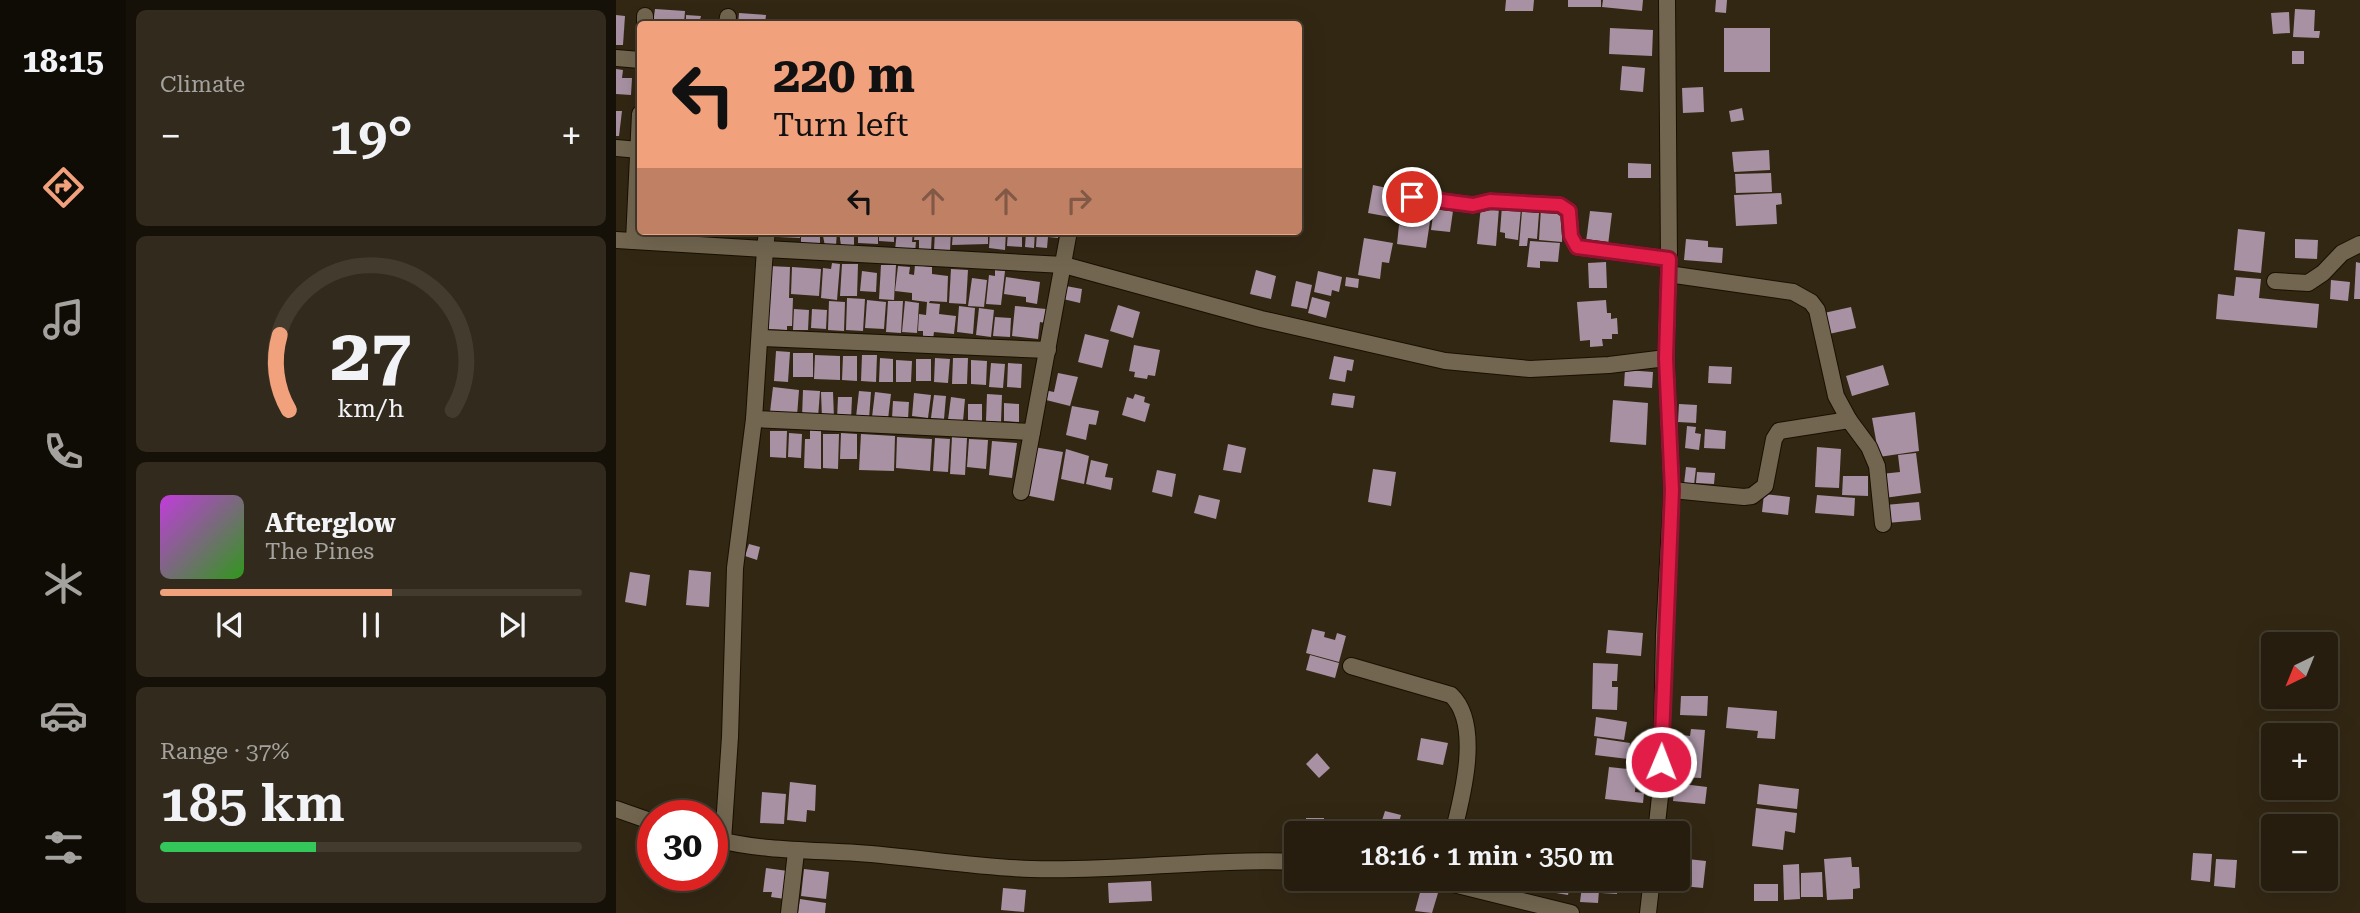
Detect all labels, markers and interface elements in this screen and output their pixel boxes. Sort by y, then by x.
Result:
text: 18:15 [22,42,104,80]
text: 220 m [773,47,915,104]
icon: left [658,49,749,140]
text: Climate [160,71,245,98]
text: 19° [329,106,413,167]
text: Turn left [773,106,908,144]
text: − [160,114,181,158]
text: + [561,114,582,158]
icon: directions [39,163,88,212]
pin [1382,167,1442,227]
icon: arrive [1393,178,1431,216]
icon: left [841,182,879,220]
icon: ahead [914,182,952,220]
icon: ahead [987,182,1025,220]
icon: right [1060,182,1098,220]
icon: music [39,295,88,344]
text: 27 [330,313,412,398]
text: km/h [338,393,404,422]
icon: phone [39,427,88,476]
text: Afterglow [265,508,396,538]
text: The Pines [265,538,374,565]
icon: climate [39,559,88,608]
icon: previous [211,606,249,644]
icon: pause [352,606,390,644]
icon: next [493,606,531,644]
north arrow [2261,632,2338,709]
map controls [2261,632,2338,891]
icon: car [39,691,88,740]
button: + [2261,723,2338,800]
position arrow [1624,725,1698,799]
text: Range · 37% [160,738,289,765]
text: 185 km [160,773,345,834]
speed limit sign: 30 [637,800,728,891]
button: − [2261,814,2338,891]
icon: filters [39,823,88,872]
text: 18:16 · 1 min · 350 m [1360,841,1614,871]

